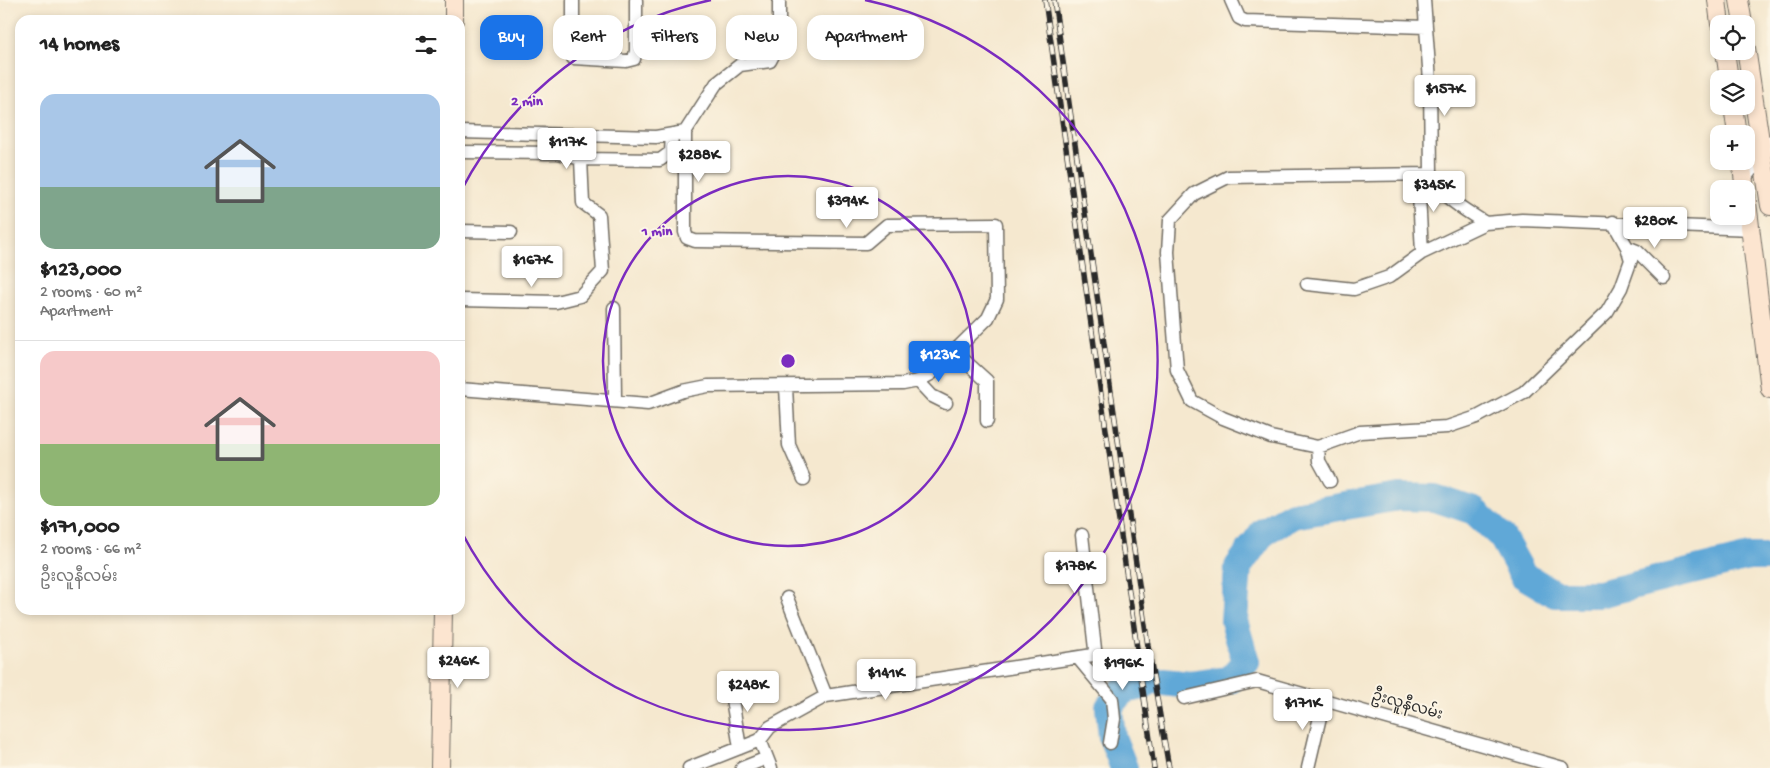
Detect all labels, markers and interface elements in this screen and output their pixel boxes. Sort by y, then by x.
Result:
chip: Buy [480,15,543,60]
chip: Rent [553,15,623,60]
chip: Filters [633,15,716,60]
chip: New [726,15,797,60]
chip: Apartment [807,15,924,60]
map controls [1710,15,1755,225]
button: locate [1710,15,1755,60]
icon: filters [412,31,440,59]
text: 14 homes [40,33,119,58]
button: layers [1710,70,1755,115]
pin: $157K [1410,74,1480,117]
text: $157K [1425,81,1465,100]
text: 2 min [511,93,544,111]
button: + [1710,125,1755,170]
icon: home [195,126,285,216]
pin: $117K [532,128,602,170]
text: $117K [548,134,586,153]
pin: $288K [664,140,734,183]
text: $288K [678,147,720,166]
pin: $345K [1399,170,1469,213]
text: $345K [1414,177,1454,196]
button: − [1710,180,1755,225]
pin: $394K [812,186,882,229]
text: $394K [827,193,867,212]
pin: $280K [1620,206,1690,249]
text: $280K [1634,213,1676,232]
text: 1 min [641,223,673,241]
pin: $167K [497,246,567,288]
text: $167K [513,252,551,271]
text: $123,000 [40,259,121,284]
text: 2 rooms · 60 m² [40,284,142,303]
text: Apartment [40,303,112,322]
pin: $123K [904,340,974,383]
text: $123K [920,347,958,366]
centre of rings [779,352,797,370]
icon: home [195,384,285,474]
text: $171,000 [40,516,120,541]
text: 2 rooms · 66 m² [40,541,141,560]
pin: $178K [1040,552,1110,594]
text: $178K [1055,558,1095,577]
text: ဦးလူနီလမ်း [40,569,118,588]
pin: $246K [423,646,493,689]
pin: $196K [1088,648,1158,691]
text: $246K [438,653,478,672]
text: $196K [1104,655,1142,674]
pin: $141K [851,658,921,701]
text: $141K [868,665,904,684]
pin: $248K [713,670,783,713]
text: $248K [728,677,768,696]
street label: ဦးလူနီလမ်း [1369,684,1445,726]
pin: $171K [1268,688,1338,731]
text: $171K [1284,695,1322,714]

